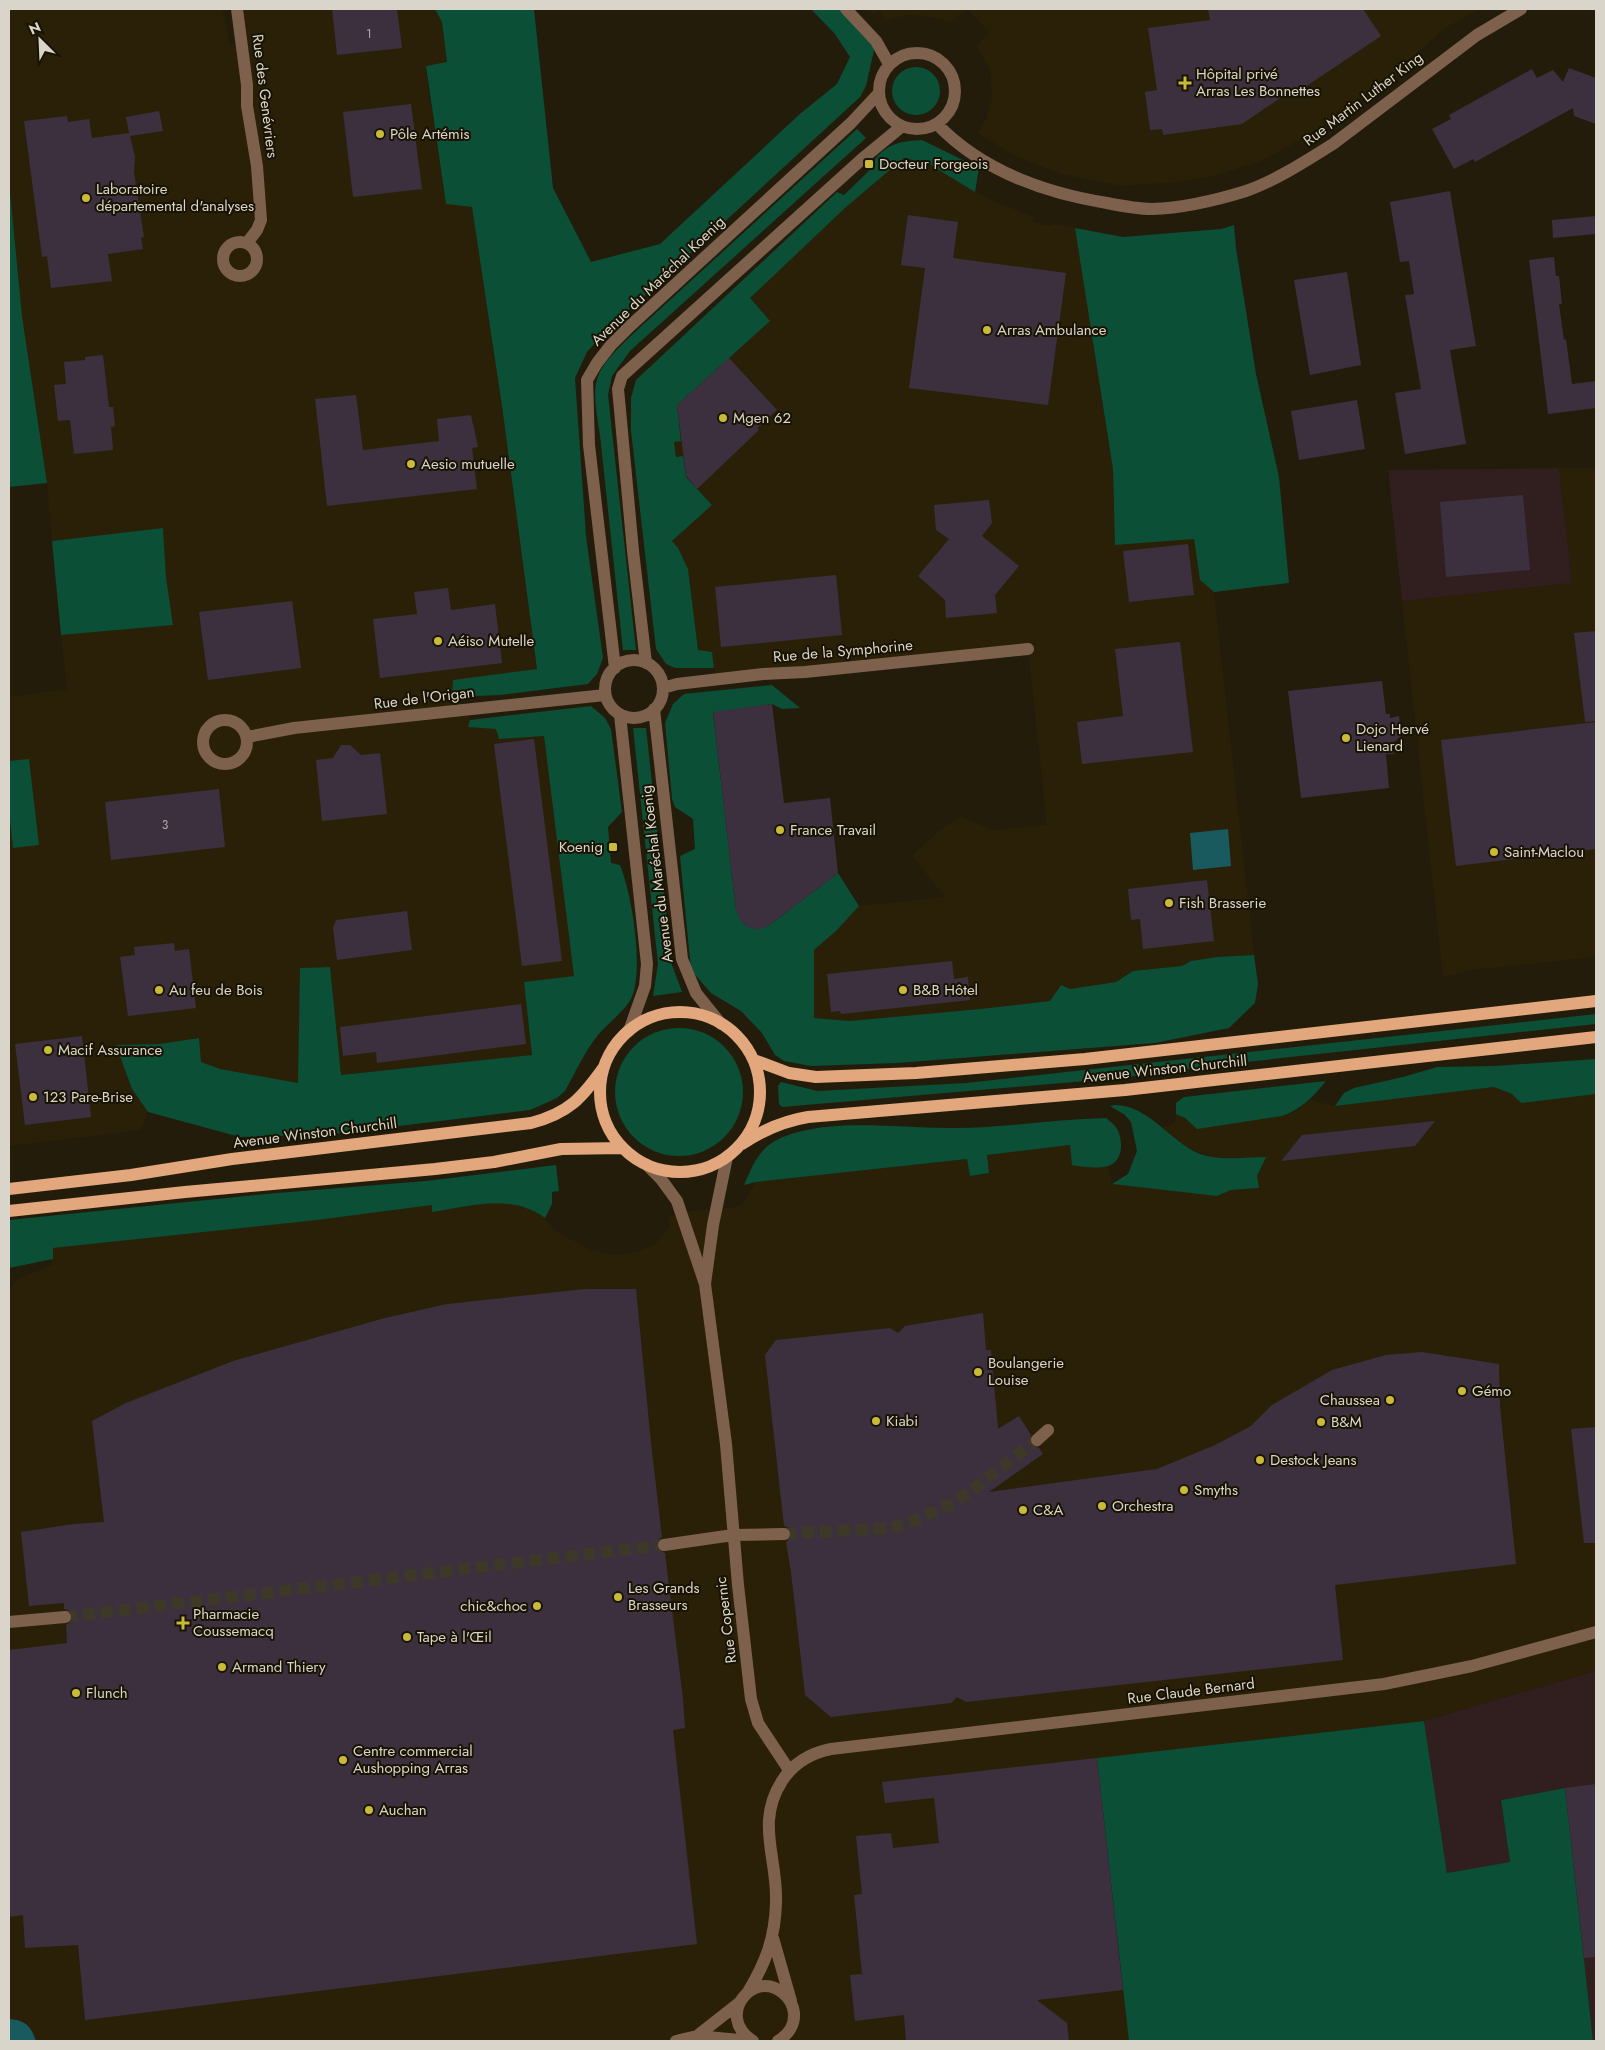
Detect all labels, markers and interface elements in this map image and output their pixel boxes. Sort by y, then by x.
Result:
north arrow [15,15,65,65]
text: N [26,17,44,40]
house number: 1 [366,25,372,43]
street label: Rue des Genévriers [246,33,284,159]
street label: Rue Martin Luther King [1299,47,1427,151]
place label: Hôpital privé Arras Les Bonnettes [1196,63,1320,102]
marker: Hôpital privé Arras Les Bonnettes [1178,76,1192,90]
place label: Pôle Artémis [390,123,470,145]
marker: Pôle Artémis [374,128,386,140]
place label: Docteur Forgeois [879,153,988,175]
marker: Docteur Forgeois [863,158,875,170]
place label: Laboratoire départemental d'analyses [96,178,254,217]
marker: Laboratoire départemental d'analyses [80,192,92,204]
street label: Avenue du Maréchal Koenig [586,211,730,351]
place label: Arras Ambulance [997,319,1107,341]
marker: Arras Ambulance [981,324,993,336]
place label: Mgen 62 [733,407,791,429]
marker: Mgen 62 [717,412,729,424]
place label: Aesio mutuelle [421,453,515,475]
marker: Aesio mutuelle [405,458,417,470]
place label: Aéiso Mutelle [448,630,535,652]
street label: Rue de la Symphorine [772,634,914,668]
marker: Aéiso Mutelle [432,635,444,647]
street label: Rue de l'Origan [372,681,476,715]
place label: Dojo Hervé Lienard [1356,718,1429,757]
marker: Dojo Hervé Lienard [1340,732,1352,744]
street label: Avenue du Maréchal Koenig [635,784,679,964]
house number: 3 [162,816,169,834]
place label: France Travail [790,819,876,841]
marker: France Travail [774,824,786,836]
place label: Koenig [559,836,603,858]
marker: Koenig [607,841,619,853]
place label: Saint-Maclou [1504,841,1584,863]
marker: Saint-Maclou [1488,846,1500,858]
place label: Fish Brasserie [1179,892,1266,914]
marker: Fish Brasserie [1163,897,1175,909]
place label: Au feu de Bois [169,979,263,1001]
place label: B&B Hôtel [913,979,978,1001]
marker: Au feu de Bois [153,984,165,996]
marker: B&B Hôtel [897,984,909,996]
place label: Macif Assurance [58,1039,162,1061]
marker: Macif Assurance [42,1044,54,1056]
street label: Avenue Winston Churchill [1082,1049,1248,1089]
place label: 123 Pare-Brise [43,1086,133,1108]
marker: 123 Pare-Brise [27,1091,39,1103]
street label: Avenue Winston Churchill [232,1112,398,1154]
place label: Boulangerie Louise [988,1352,1064,1391]
marker: Boulangerie Louise [972,1366,984,1378]
place label: Gémo [1472,1380,1511,1402]
marker: Gémo [1456,1385,1468,1397]
place label: Chaussea [1320,1389,1380,1411]
marker: Chaussea [1384,1394,1396,1406]
place label: Kiabi [886,1410,918,1432]
place label: B&M [1331,1411,1362,1433]
marker: Kiabi [870,1415,882,1427]
marker: B&M [1315,1416,1327,1428]
place label: Destock Jeans [1270,1449,1357,1471]
marker: Destock Jeans [1254,1454,1266,1466]
place label: Smyths [1194,1479,1238,1501]
marker: Smyths [1178,1484,1190,1496]
place label: Orchestra [1112,1495,1174,1517]
place label: C&A [1033,1499,1063,1521]
marker: Orchestra [1096,1500,1108,1512]
marker: C&A [1017,1504,1029,1516]
street label: Rue Copernic [710,1575,742,1665]
place label: Les Grands Brasseurs [628,1577,699,1616]
marker: Les Grands Brasseurs [612,1591,624,1603]
place label: chic&choc [460,1595,527,1617]
marker: chic&choc [531,1600,543,1612]
place label: Pharmacie Coussemacq [193,1603,274,1642]
marker: Pharmacie Coussemacq [177,1617,189,1629]
place label: Tape à l'Œil [417,1626,492,1648]
marker: Tape à l'Œil [401,1631,413,1643]
place label: Armand Thiery [232,1656,326,1678]
marker: Armand Thiery [216,1661,228,1673]
street label: Rue Claude Bernard [1126,1672,1256,1710]
place label: Flunch [86,1682,128,1704]
marker: Flunch [70,1687,82,1699]
place label: Centre commercial Aushopping Arras [353,1740,473,1779]
marker: Centre commercial Aushopping Arras [337,1754,349,1766]
place label: Auchan [379,1799,427,1821]
marker: Auchan [363,1804,375,1816]

